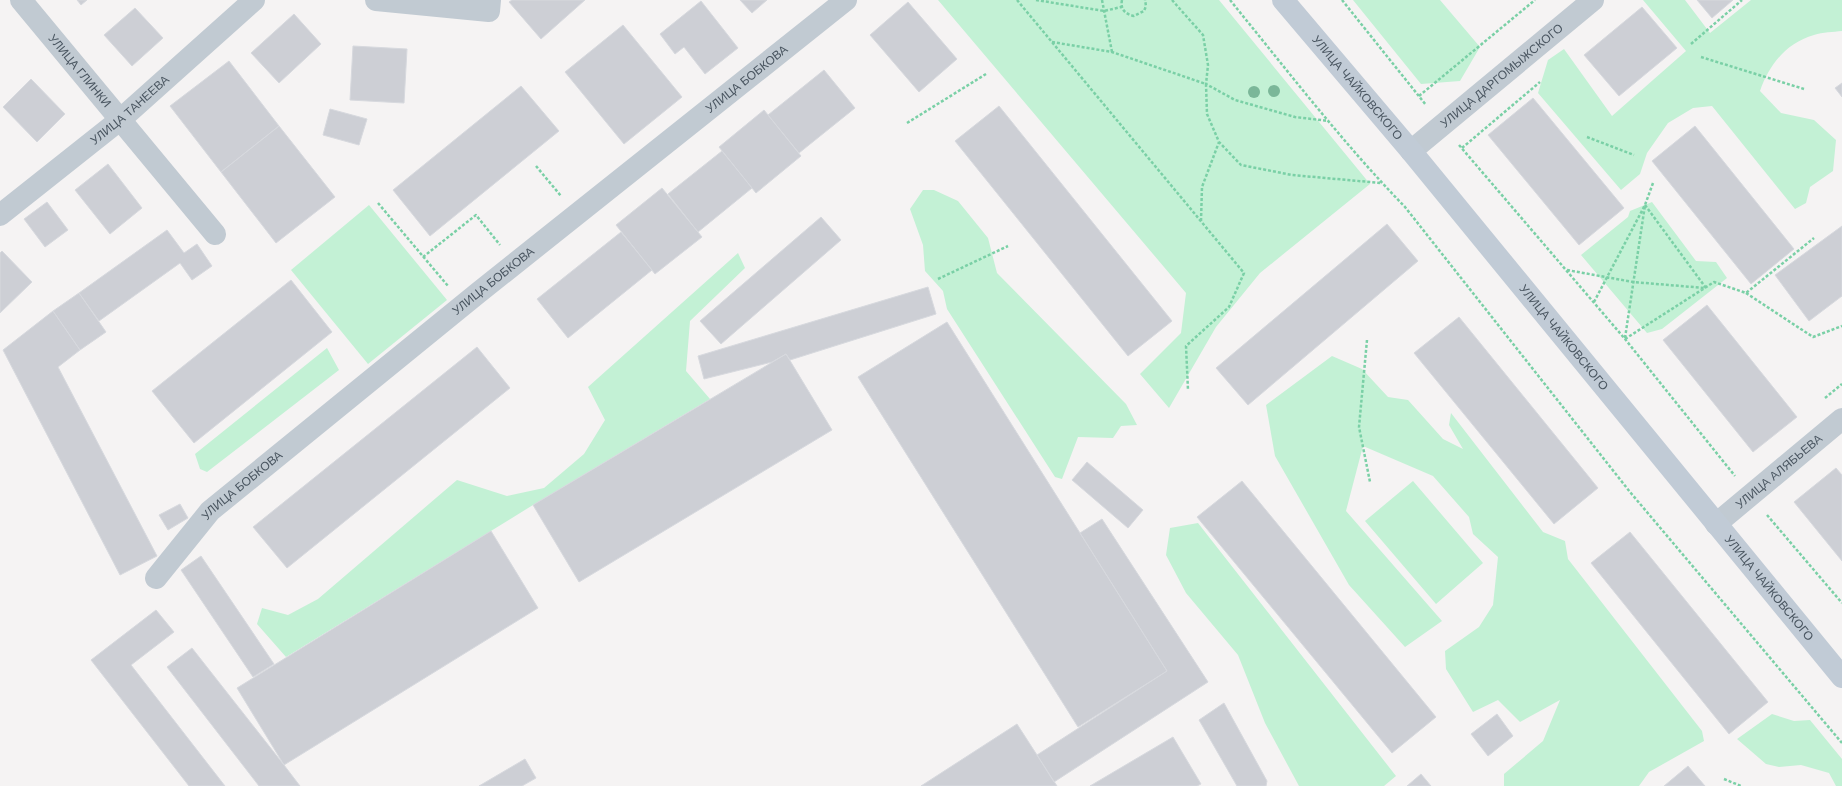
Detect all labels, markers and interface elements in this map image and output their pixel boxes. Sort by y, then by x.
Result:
street label: УЛИЦА ДАРГОМЫЖСКОГО [1437,20,1566,131]
street label: УЛИЦА ГЛИНКИ [45,31,115,111]
street label: УЛИЦА ЧАЙКОВСКОГО [1308,32,1406,143]
street label: УЛИЦА БОБКОВА [702,41,791,117]
street label: УЛИЦА ТАНЕЕВА [87,72,173,148]
street label: УЛИЦА БОБКОВА [449,243,538,319]
street label: УЛИЦА ЧАЙКОВСКОГО [1516,281,1612,394]
street label: УЛИЦА АЛЯБЬЕВА [1732,431,1826,512]
street label: УЛИЦА БОБКОВА [198,447,286,523]
street label: УЛИЦА ЧАЙКОВСКОГО [1721,532,1817,644]

